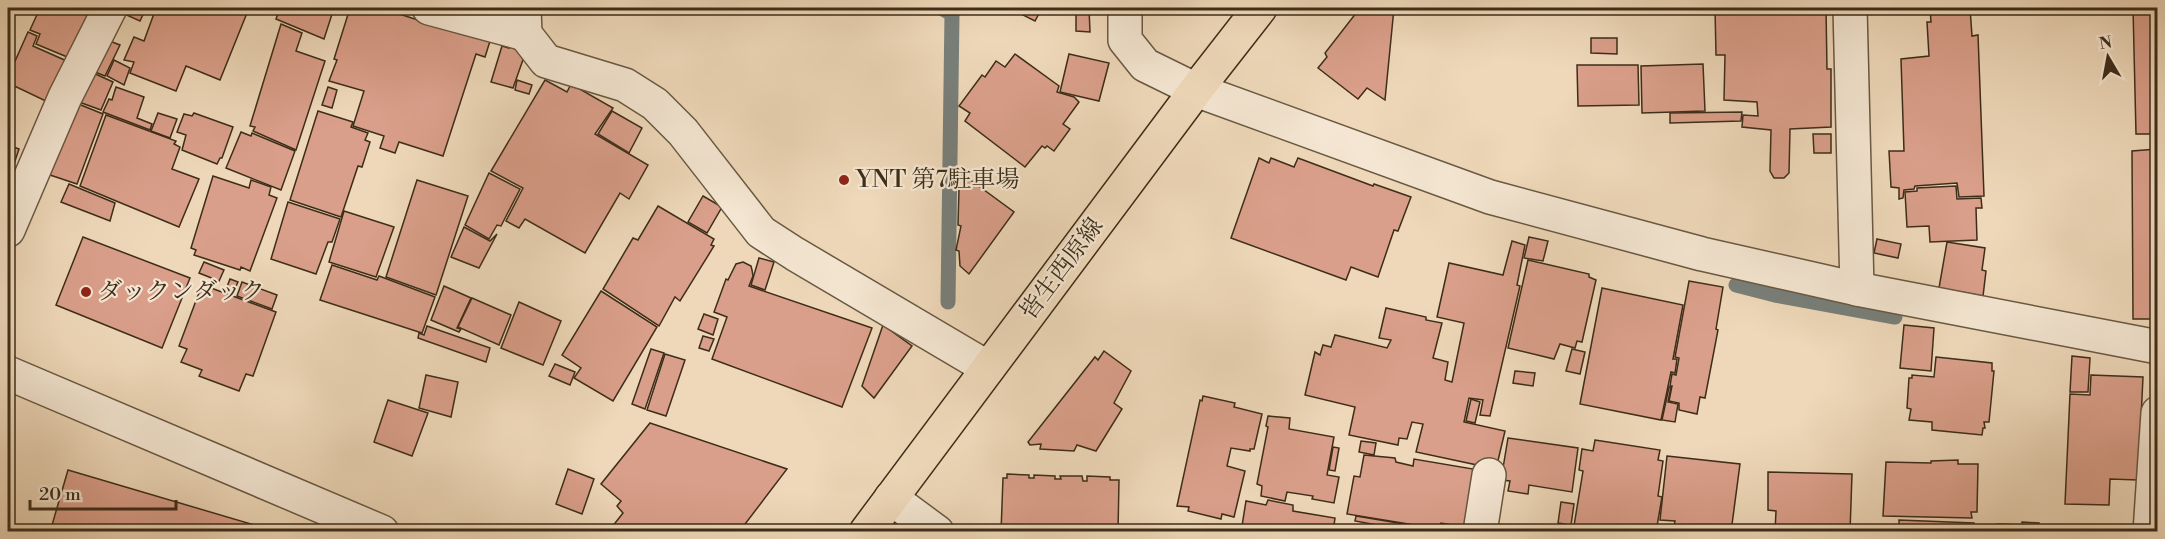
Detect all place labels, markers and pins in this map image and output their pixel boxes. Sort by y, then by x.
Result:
place label: YNT 第7駐車場 [854,165,1020,195]
marker: YNT 第7駐車場 [837,173,851,187]
place label: ダックンダック [98,277,265,307]
marker: ダックンダック [79,285,93,299]

